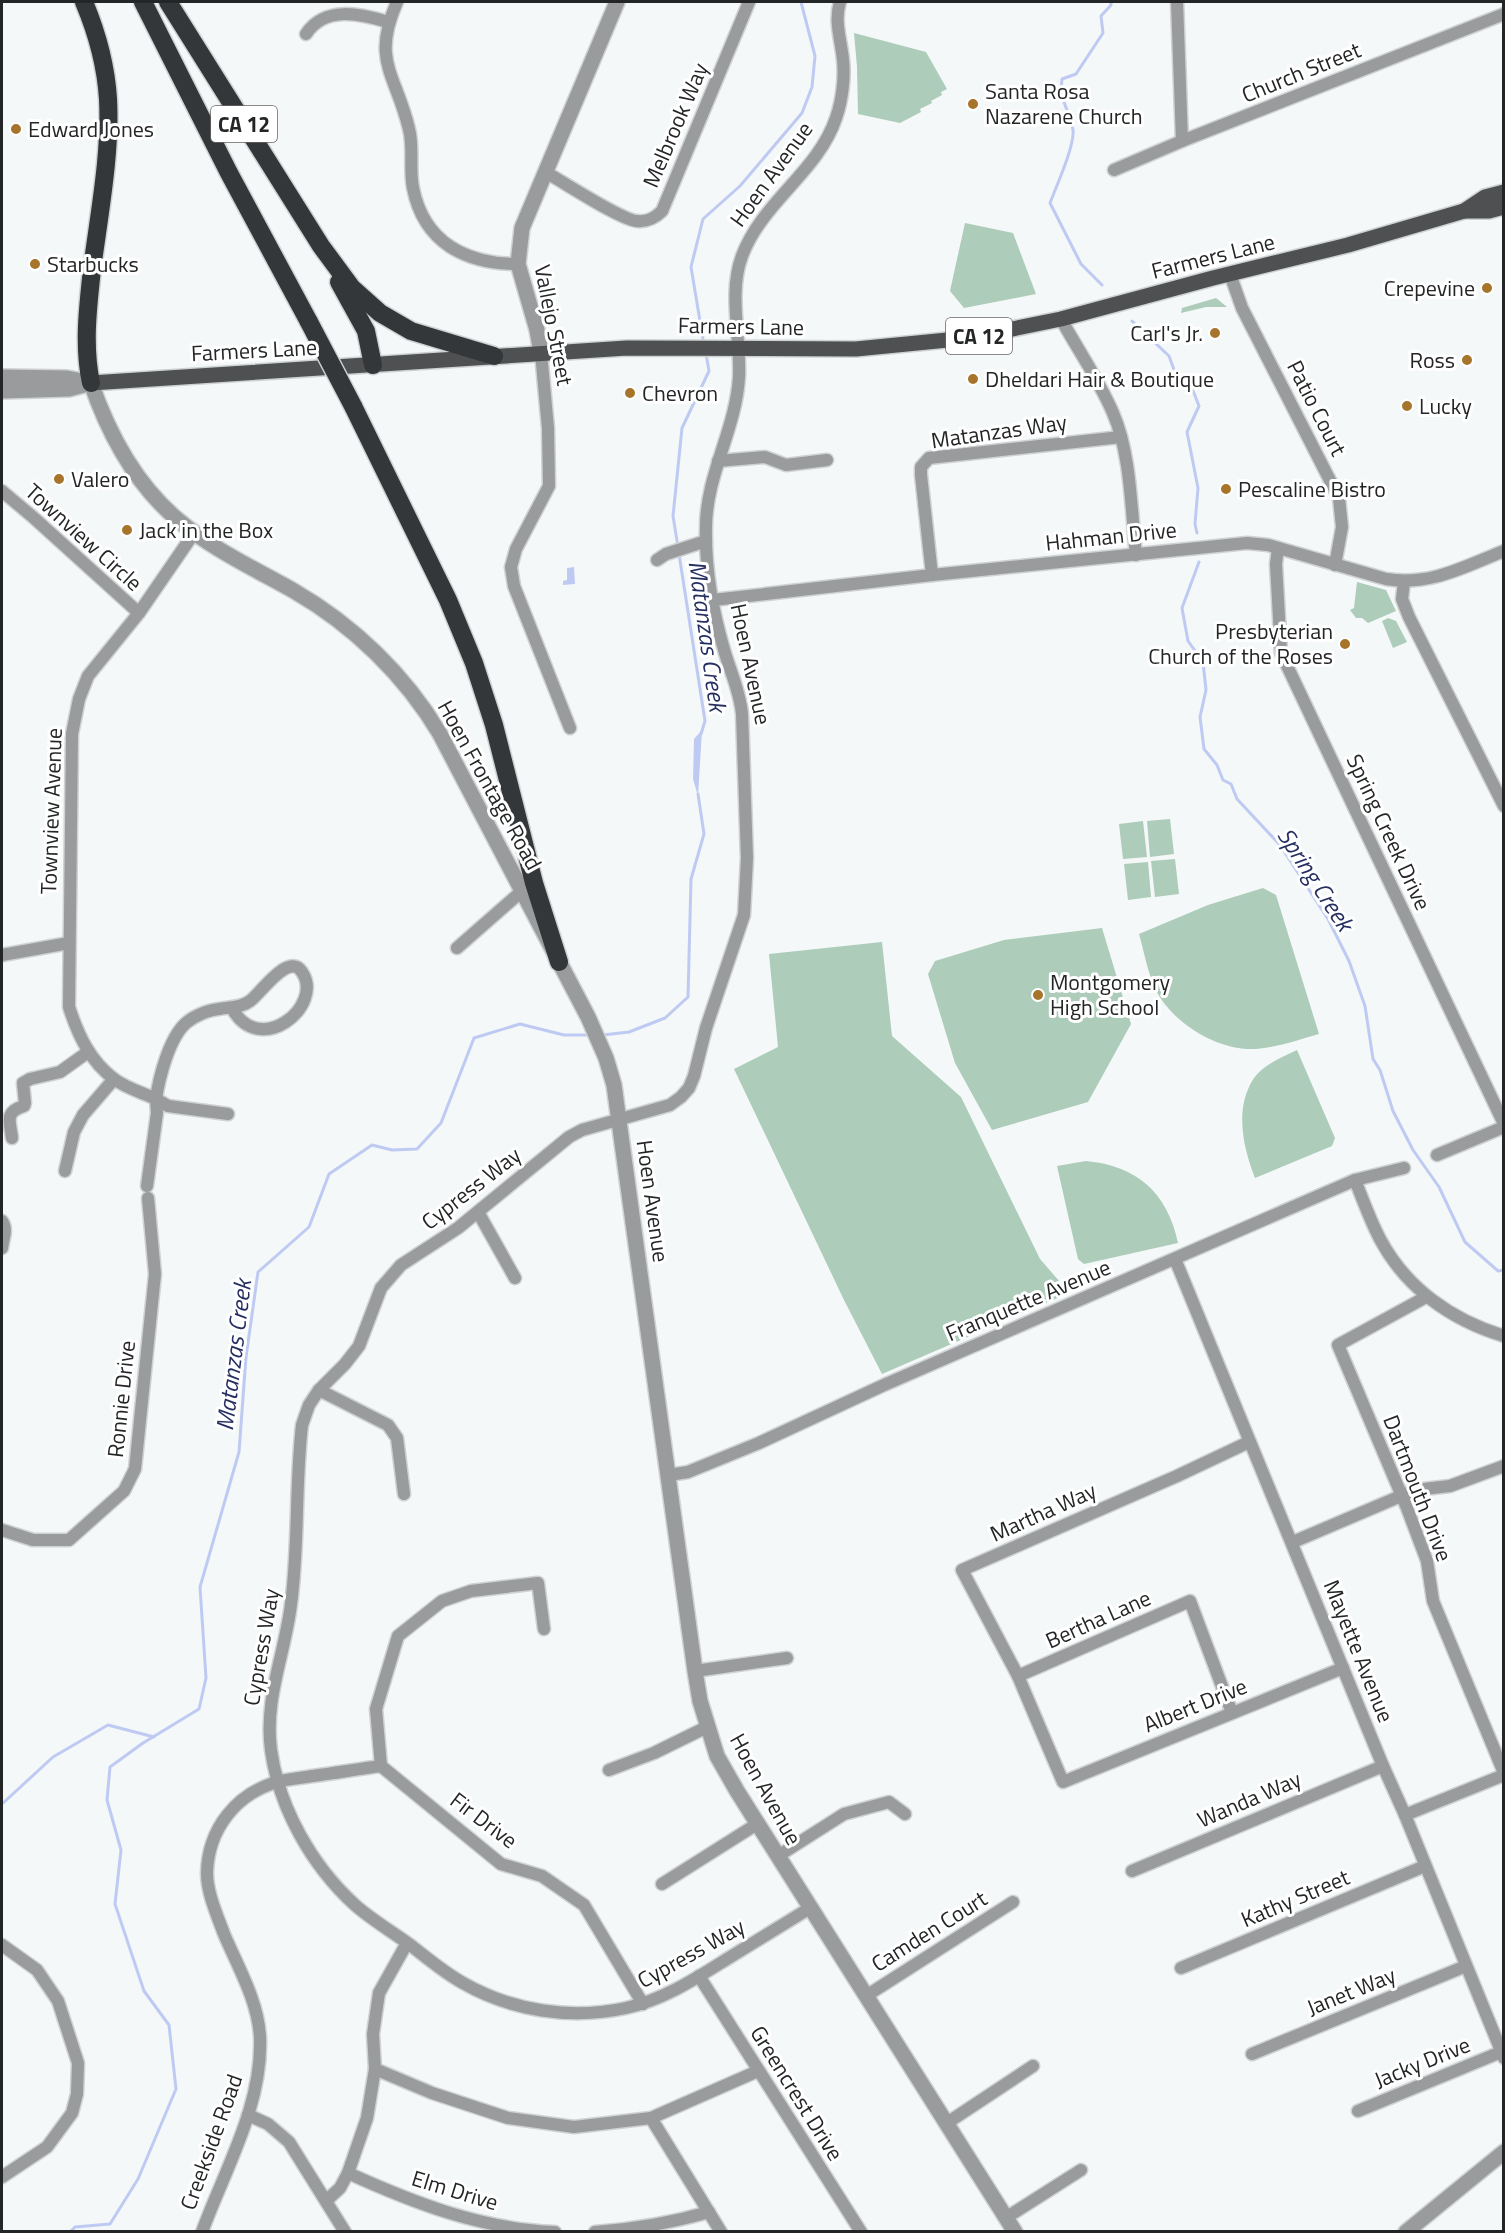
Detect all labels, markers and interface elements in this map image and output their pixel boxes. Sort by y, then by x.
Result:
street label: Church Street [1236,33,1366,111]
street label: Melbrook Way [633,57,717,193]
place label: Santa Rosa Nazarene Church [985,74,1142,133]
marker: Santa Rosa Nazarene Church [966,97,980,111]
road number: CA 12 [211,106,277,142]
place label: Edward Jones [28,112,154,146]
street label: Hoen Avenue [721,114,821,234]
marker: Edward Jones [9,122,23,136]
street label: Farmers Lane [1148,224,1278,288]
place label: Starbucks [47,247,139,281]
marker: Starbucks [28,257,42,271]
street label: Vallejo Street [526,262,582,389]
place label: Crepevine [1384,271,1475,305]
marker: Crepevine [1480,281,1494,295]
street label: Farmers Lane [678,308,804,344]
place label: Carl's Jr. [1130,316,1203,350]
road number: CA 12 [946,318,1012,354]
marker: Carl's Jr. [1208,326,1222,340]
street label: Farmers Lane [190,330,318,370]
place label: Ross [1410,343,1455,377]
marker: Ross [1460,353,1474,367]
street label: Patio Court [1278,354,1356,462]
place label: Dheldari Hair & Boutique [985,362,1214,396]
marker: Dheldari Hair & Boutique [966,372,980,386]
place label: Chevron [642,376,718,410]
marker: Chevron [623,386,637,400]
place label: Lucky [1419,389,1472,423]
marker: Lucky [1400,399,1414,413]
street label: Matanzas Way [929,405,1069,457]
place label: Valero [71,462,129,496]
marker: Valero [52,472,66,486]
place label: Pescaline Bistro [1238,472,1386,506]
street label: Townview Circle [18,475,150,599]
marker: Pescaline Bistro [1219,482,1233,496]
street label: Hahman Drive [1044,512,1178,560]
place label: Jack in the Box [139,513,273,547]
marker: Jack in the Box [120,523,134,537]
water label: Matanzas Creek [680,558,737,717]
street label: Hoen Avenue [722,600,780,728]
place label: Presbyterian Church of the Roses [1148,614,1333,673]
marker: Presbyterian Church of the Roses [1338,637,1352,651]
street label: Hoen Frontage Road [429,694,551,876]
street label: Townview Avenue [31,727,71,895]
street label: Spring Creek Drive [1338,748,1440,916]
water label: Spring Creek [1269,820,1365,941]
place label: Montgomery High School [1050,965,1170,1024]
marker: Montgomery High School [1031,988,1045,1002]
street label: Cypress Way [414,1138,528,1238]
street label: Hoen Avenue [628,1138,678,1264]
street label: Franquette Avenue [940,1250,1116,1350]
water label: Matanzas Creek [206,1274,261,1433]
street label: Ronnie Drive [98,1339,144,1459]
street label: Dartmouth Drive [1374,1410,1462,1566]
street label: Martha Way [984,1473,1102,1551]
street label: Mayette Avenue [1315,1575,1403,1727]
street label: Bertha Lane [1040,1581,1156,1657]
street label: Cypress Way [234,1585,288,1708]
street label: Albert Drive [1138,1669,1252,1741]
street label: Hoen Avenue [721,1727,811,1851]
street label: Wanda Way [1192,1762,1307,1836]
street label: Fir Drive [443,1783,525,1857]
street label: Kathy Street [1235,1860,1355,1936]
street label: Camden Court [864,1882,994,1980]
street label: Cypress Way [631,1909,751,1997]
street label: Janet Way [1301,1958,1401,2024]
street label: Greencrest Drive [742,2019,852,2167]
street label: Jacky Drive [1369,2027,1475,2097]
street label: Creekside Road [171,2069,251,2215]
street label: Elm Drive [408,2161,502,2219]

